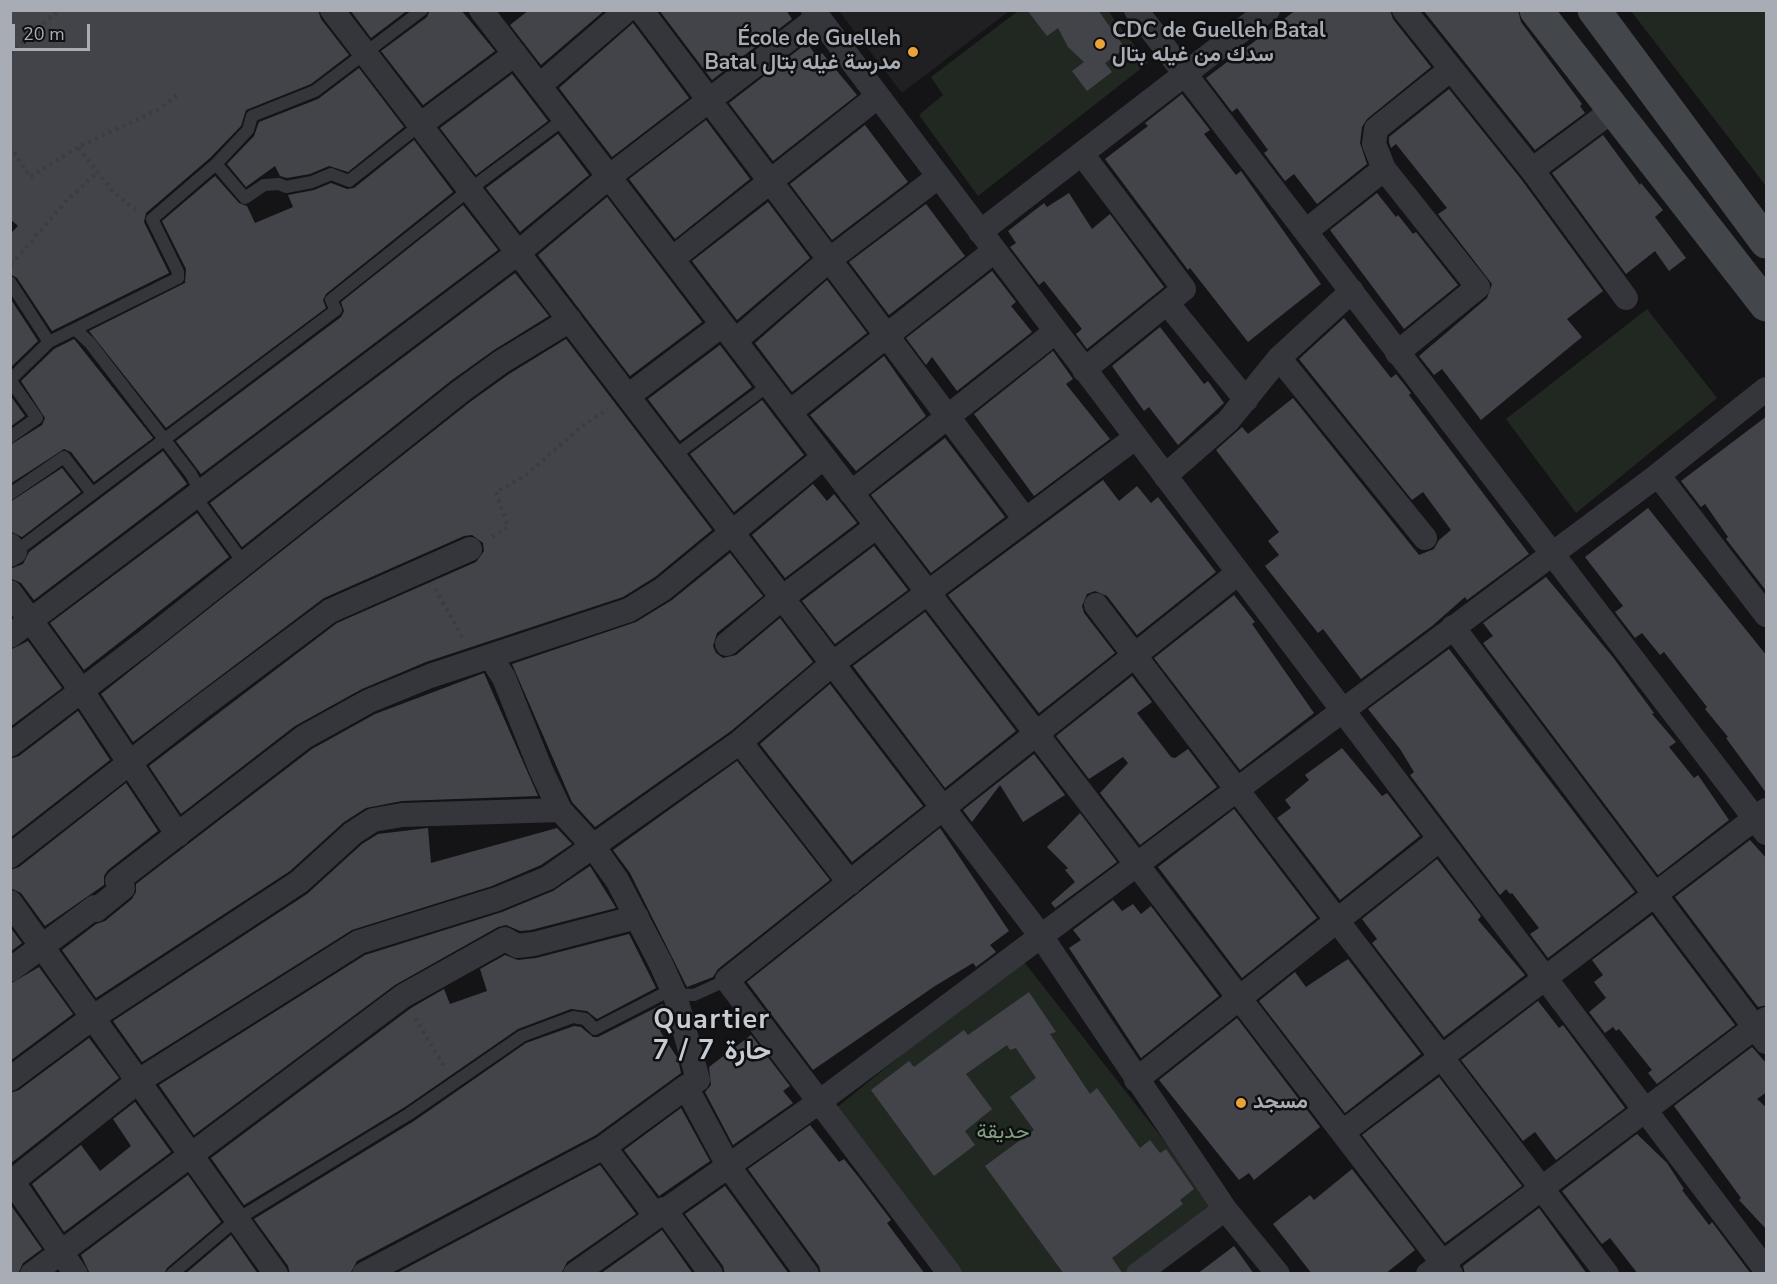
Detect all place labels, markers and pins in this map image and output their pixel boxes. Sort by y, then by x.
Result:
place label: CDC de Guelleh Batal سدك من غيله بتال [1112,19,1326,69]
place label: École de Guelleh Batal مدرسة غيله بتال [704,27,901,77]
marker: CDC de Guelleh Batal سدك من غيله بتال [1093,37,1107,51]
marker: École de Guelleh Batal مدرسة غيله بتال [906,45,920,59]
place label: مسجد [1253,1090,1308,1116]
marker: مسجد [1234,1096,1248,1110]

